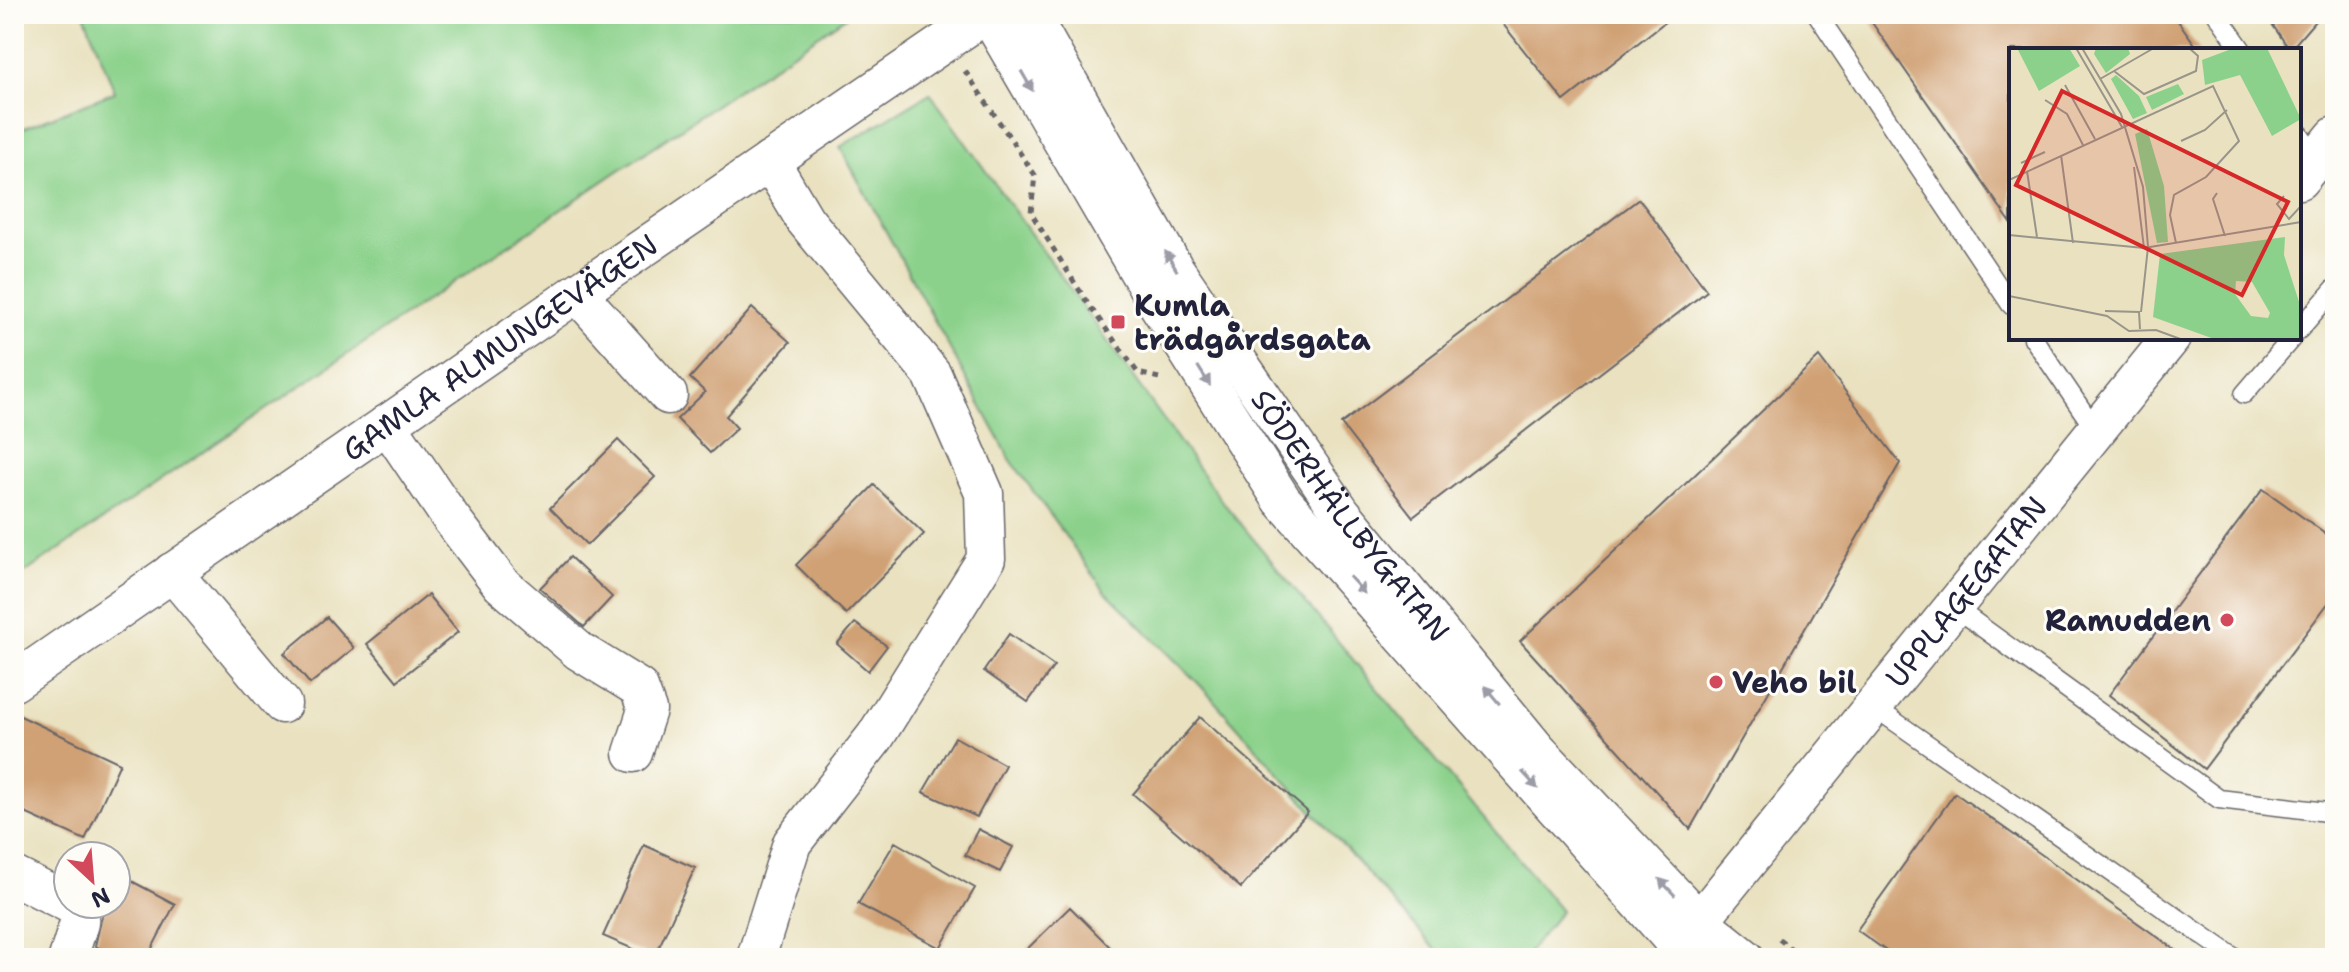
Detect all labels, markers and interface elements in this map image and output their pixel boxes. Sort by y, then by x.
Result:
inset map [2009,48,2301,340]
one-way arrow [1020,70,1034,92]
street label: GAMLA ALMUNGEVÄGEN [334,224,665,470]
one-way arrow [1164,250,1178,272]
place label: Kumla trädgårdsgata [1134,285,1371,360]
marker: Kumla trädgårdsgata [1109,313,1127,331]
one-way arrow [1196,366,1211,387]
street label: SÖDERHÄLLBYGATAN [1242,381,1460,650]
street label: UPPLAGEGATAN [1876,487,2056,696]
one-way arrow [1348,576,1366,595]
place label: Ramudden [2045,600,2211,641]
marker: Ramudden [2218,611,2236,629]
place label: Veho bil [1732,662,1857,703]
marker: Veho bil [1707,673,1725,691]
one-way arrow [1484,685,1501,705]
one-way arrow [1521,769,1538,789]
north arrow [52,840,132,920]
one-way arrow [1658,878,1676,897]
text: N [86,881,115,914]

